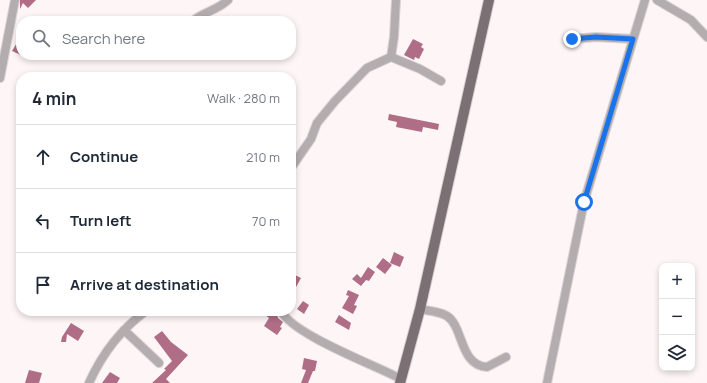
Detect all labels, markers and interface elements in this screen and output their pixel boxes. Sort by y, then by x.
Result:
search box [16,16,296,60]
icon: search [30,27,52,49]
text: Search here [62,28,145,49]
route end [563,30,581,48]
text: 4 min [32,87,76,110]
text: Walk · 280 m [207,89,280,107]
icon: ahead [32,146,54,168]
text: Continue [70,146,138,167]
text: 210 m [246,148,280,166]
route start [575,193,593,211]
icon: left [32,210,54,232]
text: Turn left [70,210,132,231]
text: 70 m [252,212,280,230]
map controls [659,263,695,371]
button: + [659,263,695,299]
icon: arrive [32,274,54,296]
text: Arrive at destination [70,274,219,295]
button: − [659,299,695,335]
button: layers [659,335,695,371]

